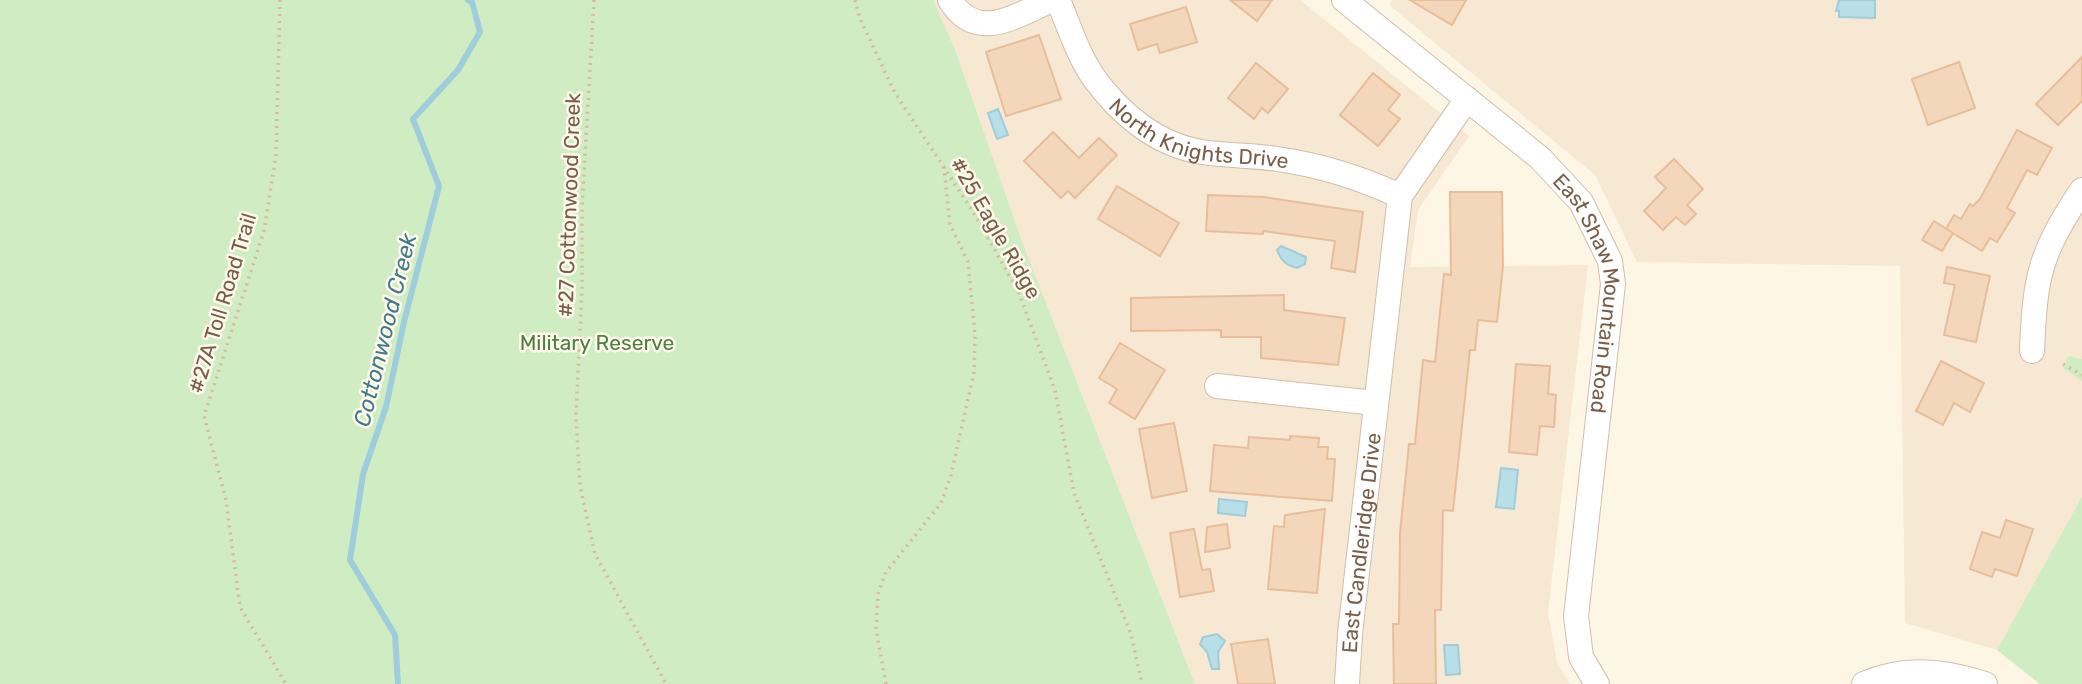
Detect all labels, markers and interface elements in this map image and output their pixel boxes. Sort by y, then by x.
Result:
street label: #27 Cottonwood Creek [553,92,585,318]
street label: North Knights Drive [1104,93,1291,173]
street label: #25 Eagle Ridge [945,153,1047,303]
street label: East Shaw Mountain Road [1548,168,1625,415]
street label: #27A Toll Road Trail [183,210,261,396]
water label: Cottonwood Creek [347,229,423,430]
park label: Military Reserve [520,330,674,355]
street label: East Candleridge Drive [1336,431,1385,654]

